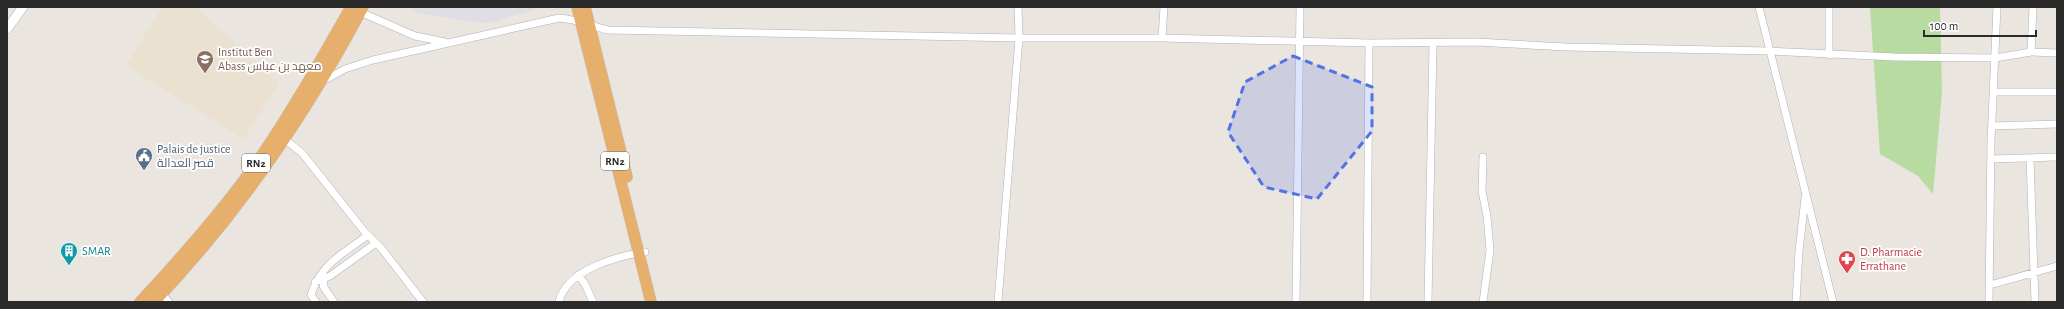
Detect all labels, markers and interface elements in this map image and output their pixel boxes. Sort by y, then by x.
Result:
scale bar [1924,12,2036,38]
text: 100 m [1930,20,1958,32]
place label: Institut Ben Abass معهد بن عباس [218,46,321,73]
school or university icon: Institut Ben Abass معهد بن عباس [195,49,215,74]
place label: Palais de justice قصر العدالة [157,143,231,170]
public building icon: Palais de justice قصر العدالة [134,146,154,171]
road number: RN2 [601,152,629,170]
road number: RN2 [242,154,270,172]
building icon: SMAR [59,241,79,266]
place label: SMAR [82,245,111,257]
place label: D. Pharmacie Errathane [1860,246,1922,272]
pharmacy icon: D. Pharmacie Errathane [1837,249,1857,274]

